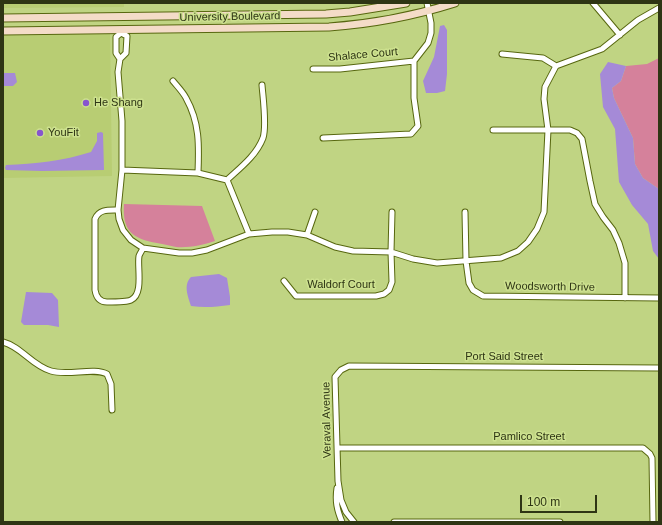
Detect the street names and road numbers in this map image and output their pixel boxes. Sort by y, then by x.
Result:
street label: University Boulevard [179,10,281,24]
street label: Shalace Court [328,45,398,65]
street label: Waldorf Court [307,278,375,292]
street label: Woodsworth Drive [505,280,595,294]
street label: Port Said Street [465,350,543,364]
street label: Veraval Avenue [320,381,334,459]
street label: Pamlico Street [493,430,565,444]

